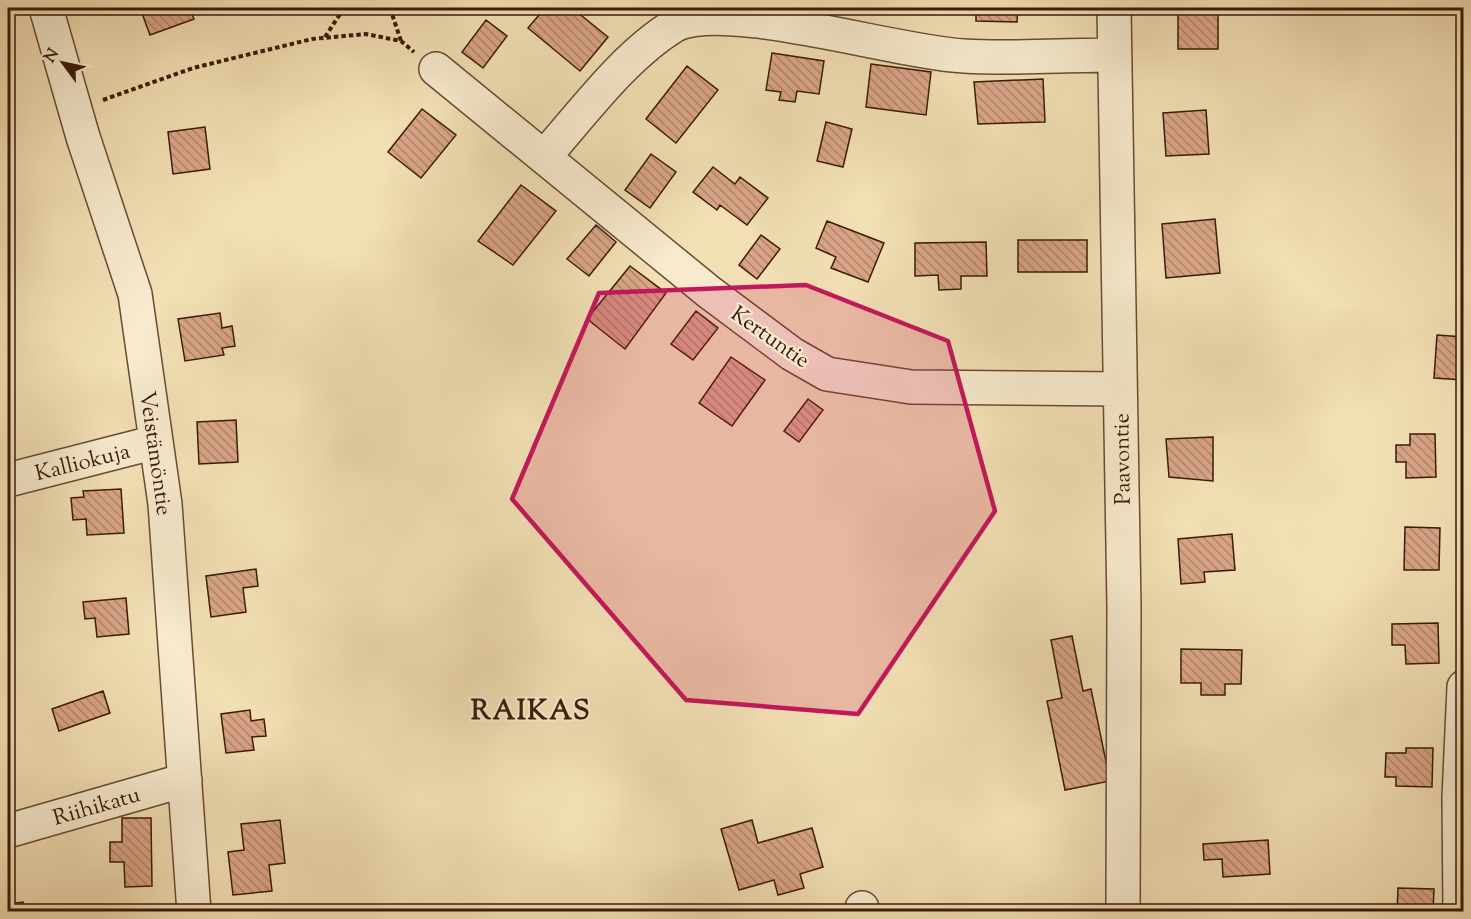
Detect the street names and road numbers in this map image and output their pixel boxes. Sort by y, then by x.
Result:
street label: Kertuntie [723,299,815,377]
street label: Veistämöntie [129,389,179,518]
street label: Paavontie [1107,413,1141,505]
street label: Kalliokuja [32,437,134,491]
street label: Riihikatu [49,780,145,836]

